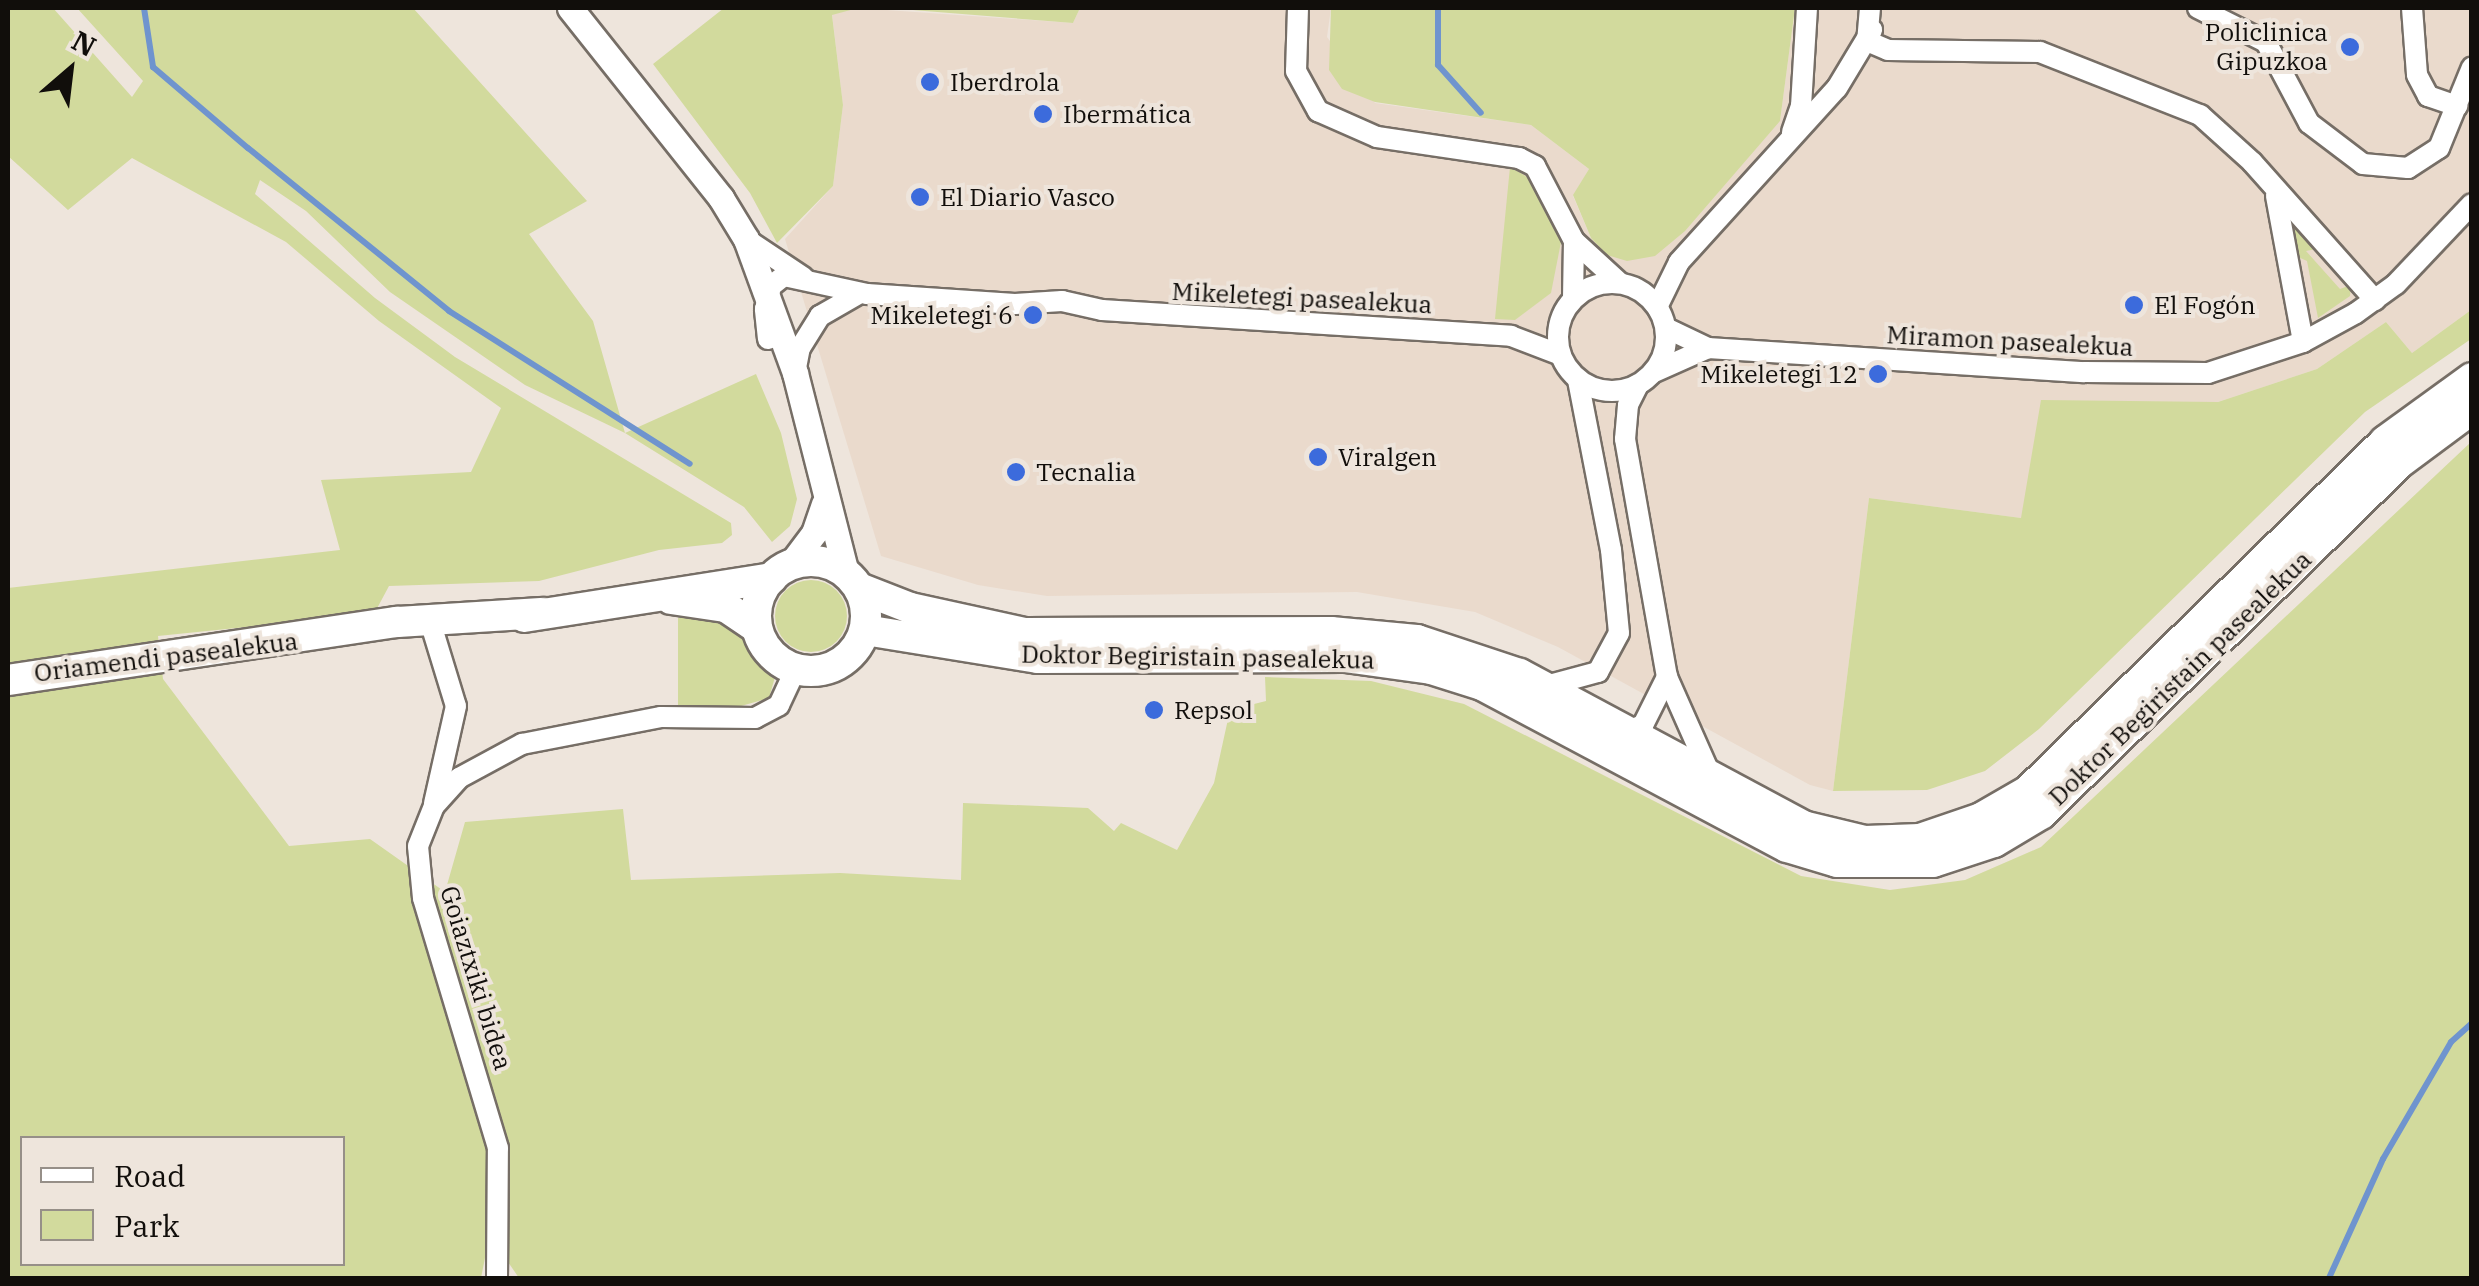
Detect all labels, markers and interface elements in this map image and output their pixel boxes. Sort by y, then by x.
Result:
place label: Policlinica Gipuzkoa [2205,18,2328,77]
north arrow [20,20,120,120]
text: N [66,22,103,65]
marker: Policlinica Gipuzkoa [2337,34,2363,60]
place label: Iberdrola [950,67,1060,97]
marker: Iberdrola [919,71,941,93]
place label: Ibermática [1063,99,1192,129]
marker: Ibermática [1032,103,1054,125]
place label: El Diario Vasco [940,182,1115,212]
marker: El Diario Vasco [909,186,931,208]
street label: Mikeletegi pasealekua [1171,276,1433,320]
place label: El Fogón [2154,290,2256,320]
marker: El Fogón [2123,294,2145,316]
place label: Mikeletegi 6 [870,300,1013,330]
marker: Mikeletegi 6 [1022,304,1044,326]
street label: Miramon pasealekua [1886,320,2134,362]
place label: Mikeletegi 12 [1700,359,1858,389]
marker: Mikeletegi 12 [1867,363,1889,385]
place label: Viralgen [1338,442,1437,472]
marker: Viralgen [1307,446,1329,468]
place label: Tecnalia [1036,457,1136,487]
marker: Tecnalia [1005,461,1027,483]
street label: Doktor Begiristain pasealekua [2042,544,2318,812]
street label: Oriamendi pasealekua [32,626,300,688]
street label: Doktor Begiristain pasealekua [1021,639,1375,675]
place label: Repsol [1174,695,1253,725]
marker: Repsol [1143,699,1165,721]
street label: Goiaztxiki bidea [434,882,518,1074]
legend [20,1136,345,1266]
text: Road [114,1156,186,1195]
text: Park [114,1206,180,1245]

